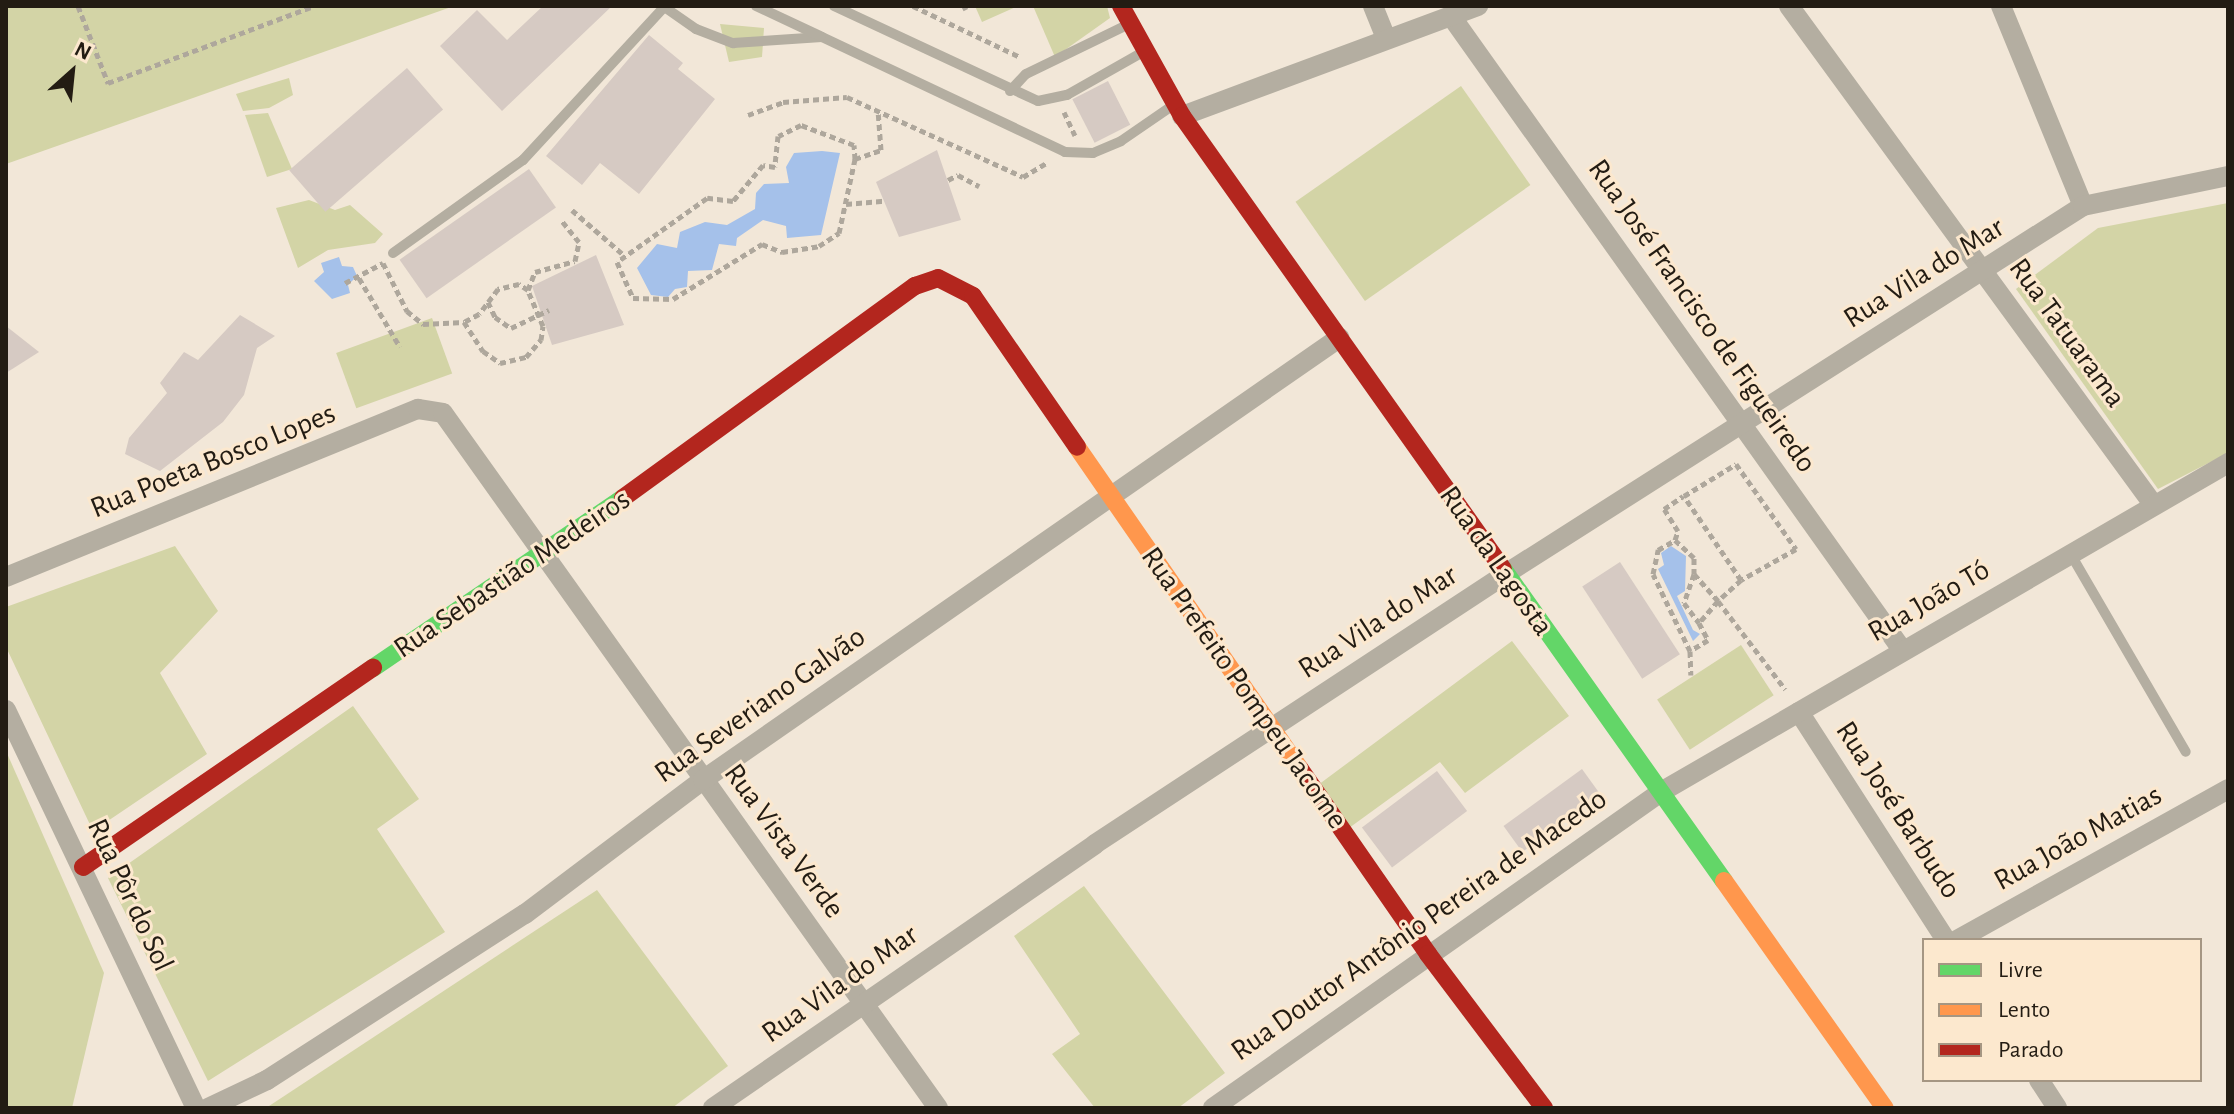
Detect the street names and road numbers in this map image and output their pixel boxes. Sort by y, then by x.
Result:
street label: Rua José Francisco de Figueiredo [1580,152,1824,480]
street label: Rua Vila do Mar [1837,209,2011,337]
street label: Rua Tatuarama [2001,251,2133,415]
street label: Rua Poeta Bosco Lopes [85,395,341,527]
street label: Rua da Lagosta [1431,479,1561,643]
street label: Rua Sebastião Medeiros [387,482,637,666]
street label: Rua Prefeito Pompeu Jacome [1133,540,1355,836]
street label: Rua João Tó [1862,552,1996,650]
street label: Rua Vila do Mar [1292,557,1464,687]
street label: Rua Severiano Galvão [648,619,872,791]
street label: Rua José Barbudo [1827,715,1969,905]
street label: Rua Vista Verde [716,757,852,925]
street label: Rua João Matias [1988,777,2168,899]
street label: Rua Doutor Antônio Pereira de Macedo [1224,781,1614,1069]
street label: Rua Pôr do Sol [79,813,181,977]
street label: Rua Vila do Mar [755,917,925,1051]

